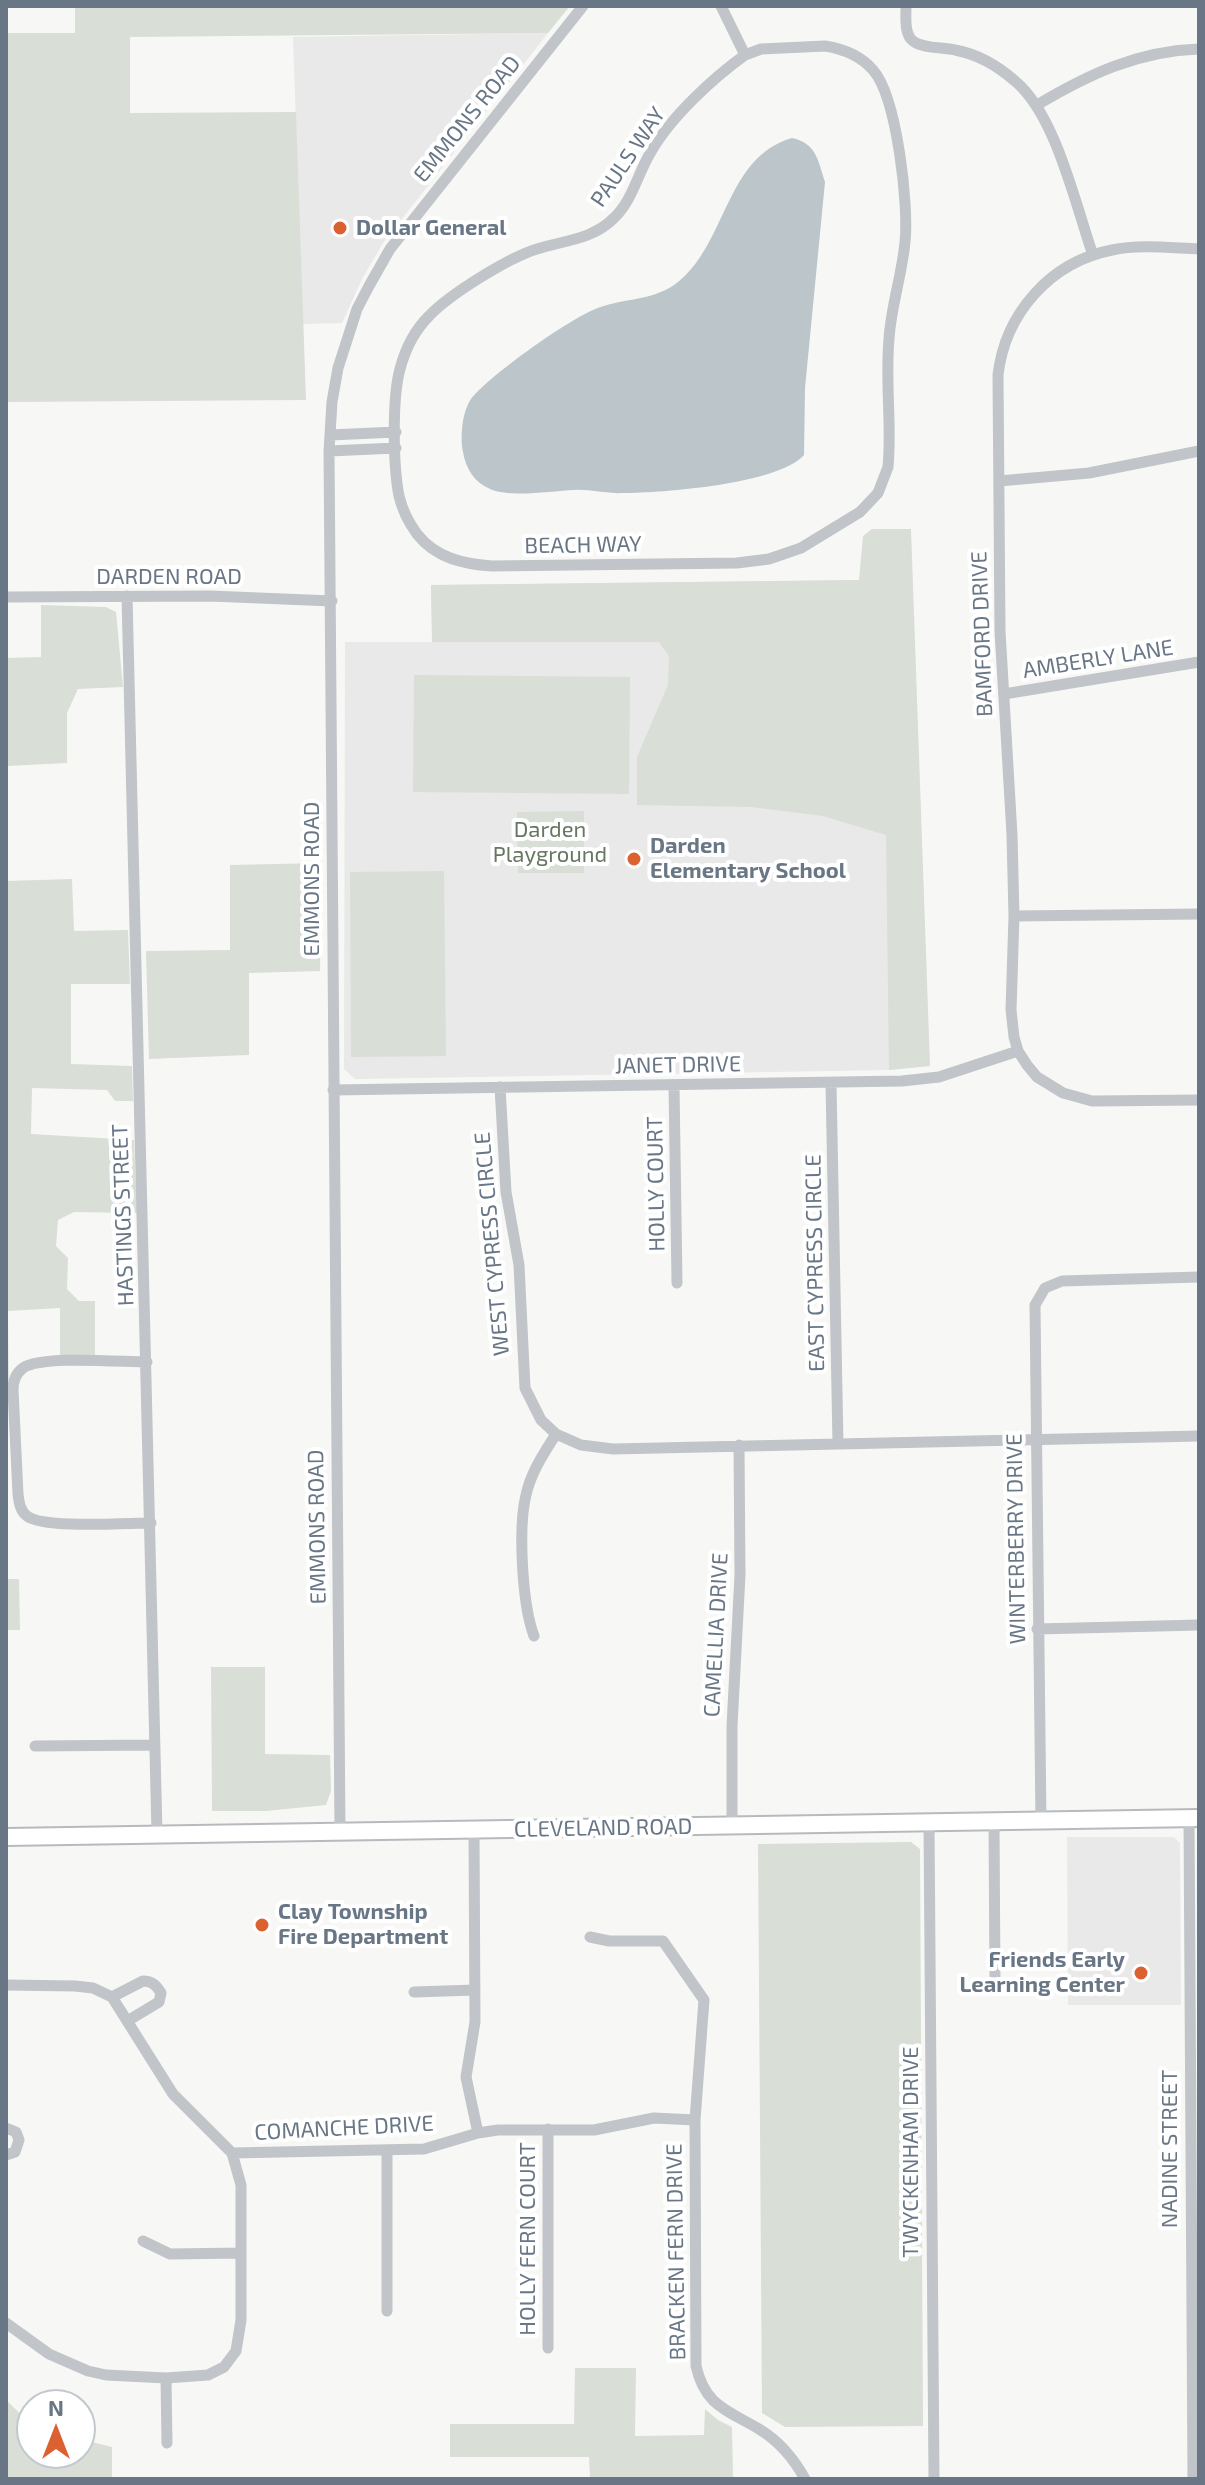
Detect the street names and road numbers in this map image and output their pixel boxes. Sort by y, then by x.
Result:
street label: EMMONS ROAD [408,51,526,187]
street label: PAULS WAY [585,102,671,212]
street label: BEACH WAY [524,531,642,559]
street label: BAMFORD DRIVE [966,551,998,717]
street label: DARDEN ROAD [96,564,242,590]
street label: AMBERLY LANE [1021,634,1175,684]
street label: EMMONS ROAD [299,802,325,956]
street label: JANET DRIVE [615,1051,741,1079]
street label: HOLLY COURT [642,1116,670,1252]
street label: HASTINGS STREET [107,1124,139,1306]
street label: WEST CYPRESS CIRCLE [469,1131,515,1357]
street label: EAST CYPRESS CIRCLE [800,1154,830,1372]
street label: WINTERBERRY DRIVE [1001,1433,1031,1645]
street label: EMMONS ROAD [302,1449,332,1605]
street label: CAMELLIA DRIVE [699,1552,733,1718]
street label: CLEVELAND ROAD [514,1813,692,1843]
street label: TWYCKENHAM DRIVE [898,2046,924,2258]
street label: NADINE STREET [1157,2070,1183,2228]
street label: COMANCHE DRIVE [254,2110,434,2146]
street label: HOLLY FERN COURT [515,2142,541,2336]
street label: BRACKEN FERN DRIVE [661,2143,691,2361]

